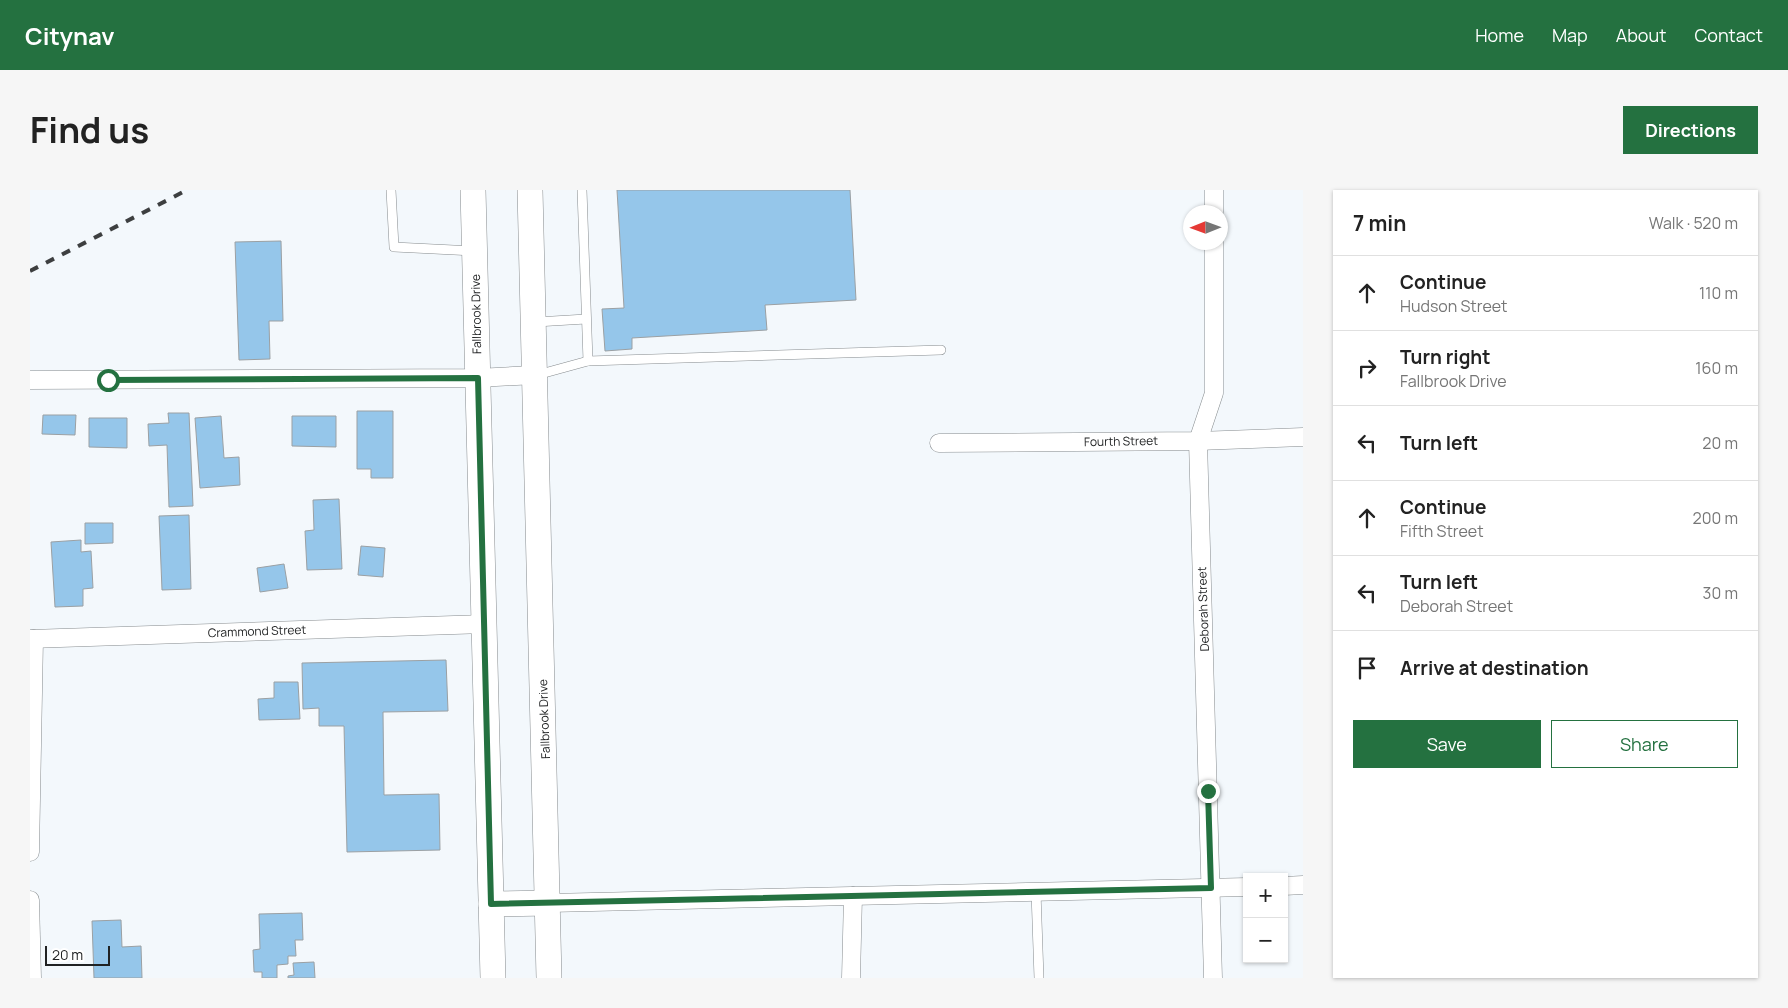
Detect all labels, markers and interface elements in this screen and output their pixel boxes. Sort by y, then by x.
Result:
text: Citynav [25,19,115,52]
text: Home [1475,23,1524,47]
text: Map [1552,23,1588,47]
text: About [1616,23,1666,47]
text: Contact [1694,23,1763,47]
text: Find us [30,106,149,154]
button: Directions [1623,106,1758,154]
north arrow [1183,205,1228,250]
text: 7 min [1353,209,1406,237]
text: Walk · 520 m [1649,212,1738,234]
text: Continue [1400,269,1486,295]
street label: Fallbrook Drive [467,274,485,354]
icon: ahead [1353,279,1381,307]
text: 110 m [1699,282,1738,304]
text: Hudson Street [1400,295,1508,317]
text: Turn right [1400,344,1490,370]
icon: right [1353,354,1381,382]
text: 160 m [1695,357,1738,379]
route start [97,369,120,392]
text: Fallbrook Drive [1400,370,1507,392]
icon: left [1353,429,1381,457]
text: Turn left [1400,430,1478,456]
street label: Fourth Street [1084,432,1158,450]
text: 20 m [1702,432,1738,454]
text: Continue [1400,494,1486,520]
icon: ahead [1353,504,1381,532]
text: 200 m [1693,507,1738,529]
text: Fifth Street [1400,520,1484,542]
street label: Deborah Street [1193,566,1213,652]
text: Turn left [1400,569,1478,595]
icon: left [1353,579,1381,607]
text: 30 m [1703,582,1738,604]
text: Deborah Street [1400,595,1513,617]
street label: Crammond Street [207,621,307,641]
icon: arrive [1353,654,1381,682]
text: Arrive at destination [1400,655,1589,681]
street label: Fallbrook Drive [534,679,554,759]
button: Save [1353,720,1541,768]
button: Share [1551,720,1738,768]
route end [1197,780,1220,803]
map controls [1243,873,1288,963]
button: + [1243,873,1288,918]
button: − [1243,918,1288,963]
scale bar [45,943,110,966]
text: 20 m [52,945,83,964]

